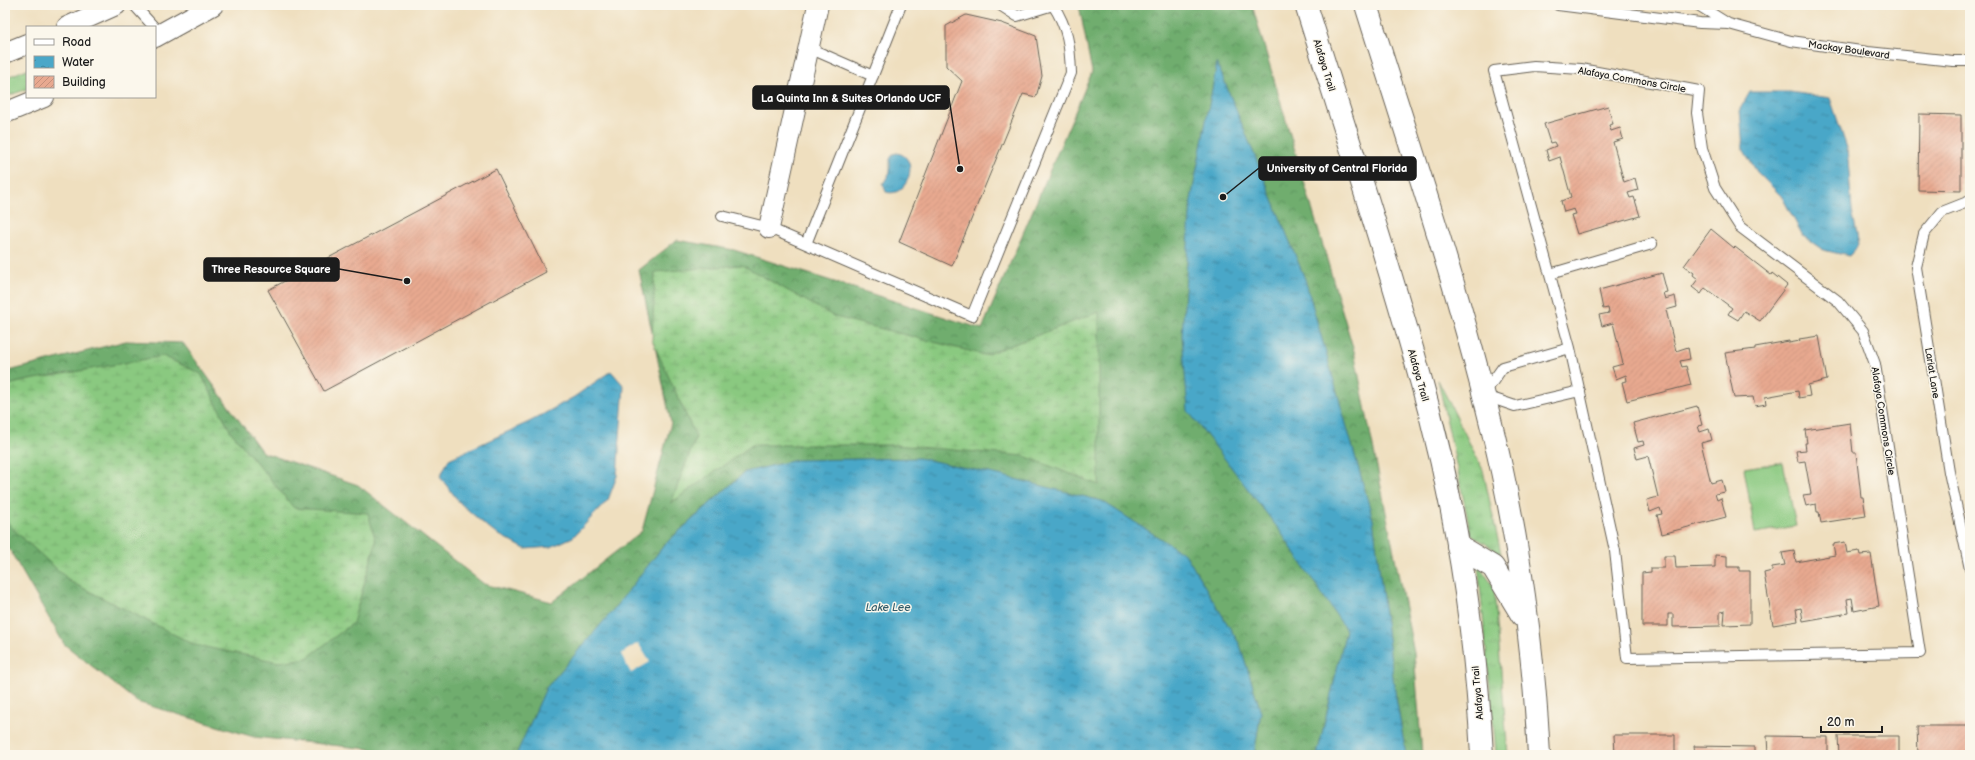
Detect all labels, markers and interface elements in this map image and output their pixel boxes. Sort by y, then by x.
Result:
legend [26,26,156,98]
text: Road [62,35,91,50]
street label: Alafaya Trail [1310,38,1338,93]
street label: Mackay Boulevard [1807,38,1891,62]
text: Water [62,55,94,70]
street label: Alafaya Commons Circle [1577,65,1687,95]
text: Building [62,75,106,90]
callout: La Quinta Inn & Suites Orlando UCF [753,86,949,109]
text: La Quinta Inn & Suites Orlando UCF [761,92,941,105]
callout: University of Central Florida [1259,157,1416,180]
text: University of Central Florida [1267,162,1407,175]
callout: Three Resource Square [204,258,339,281]
text: Three Resource Square [211,263,331,276]
street label: Lariat Lane [1922,347,1942,399]
street label: Alafaya Trail [1405,348,1431,403]
street label: Alafaya Commons Circle [1869,366,1898,476]
water label: Lake Lee [865,601,911,614]
street label: Alafaya Trail [1470,666,1486,720]
scale bar [1821,708,1882,734]
text: 20 m [1827,715,1854,730]

